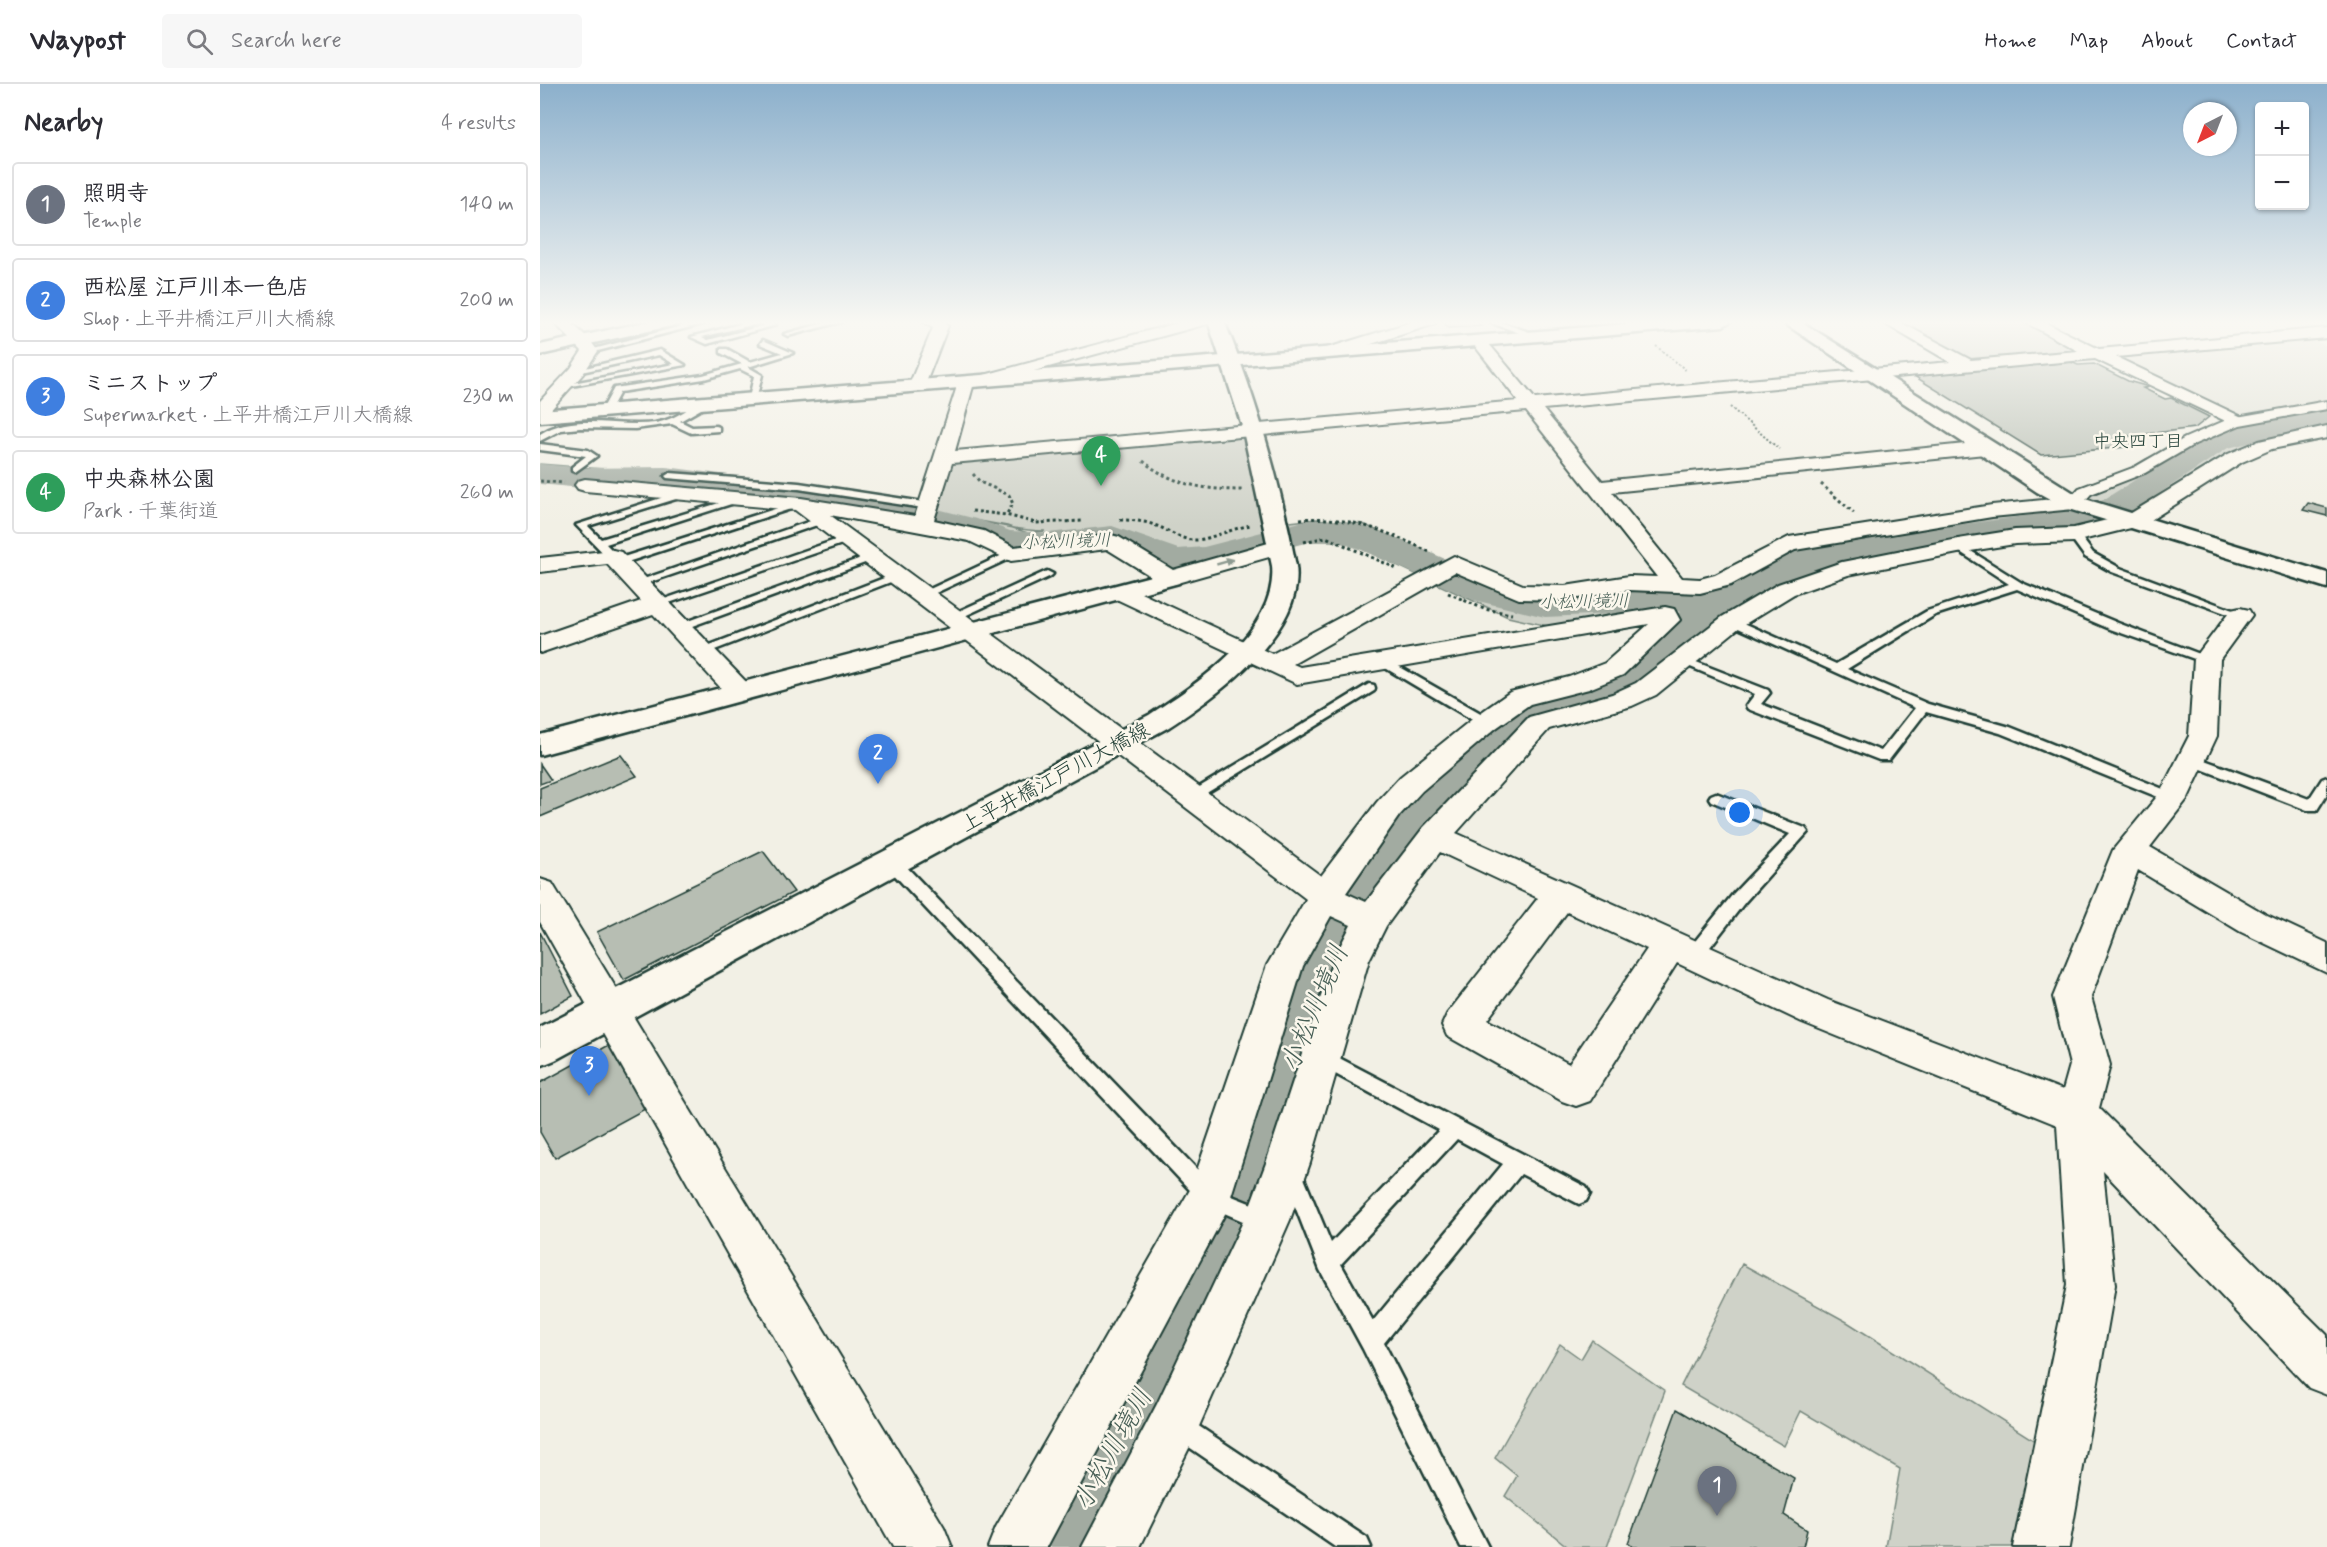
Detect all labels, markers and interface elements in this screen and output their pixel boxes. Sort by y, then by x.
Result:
search box [162,14,582,68]
text: Waypost [30,23,126,60]
icon: search [183,25,216,58]
text: Search here [231,27,342,55]
text: Home [1985,27,2037,55]
text: Map [2070,27,2108,55]
text: About [2141,27,2193,55]
text: Contact [2226,27,2297,55]
north arrow [2183,102,2237,156]
map controls [2255,102,2309,210]
button: + [2255,102,2309,156]
text: Nearby [24,106,103,140]
text: 4 results [441,110,516,137]
button: − [2255,156,2309,210]
text: 照明寺 [83,180,149,208]
text: 1 [41,191,50,218]
text: 140 m [460,191,514,218]
text: Temple [83,208,142,235]
text: 西松屋 江戸川本一色店 [83,274,309,302]
text: 2 [41,287,50,314]
text: 200 m [459,287,514,314]
text: Shop · 上平井橋江戸川大橋線 [83,306,335,333]
text: ミニストップ [83,370,217,398]
text: 3 [41,383,50,410]
text: 230 m [462,383,514,410]
text: Supermarket · 上平井橋江戸川大橋線 [83,402,413,429]
district label: 中央四丁目 [2093,430,2183,454]
pin: 4 [1082,436,1120,486]
text: 中央森林公園 [83,466,215,494]
text: 4 [40,479,51,506]
text: 260 m [460,479,514,506]
text: Park · 千葉街道 [83,498,218,525]
water label: 小松川境川 [1021,528,1111,556]
one-way arrow [1216,557,1234,566]
water label: 小松川境川 [1539,589,1629,615]
street label: 上平井橋江戸川大橋線 [956,716,1155,840]
pin: 2 [858,734,898,784]
your location [1725,798,1754,827]
water label: 小松川境川 [1273,940,1358,1078]
pin: 3 [569,1046,608,1096]
water label: 小松川境川 [1065,1382,1161,1517]
pin: 1 [1698,1466,1736,1516]

